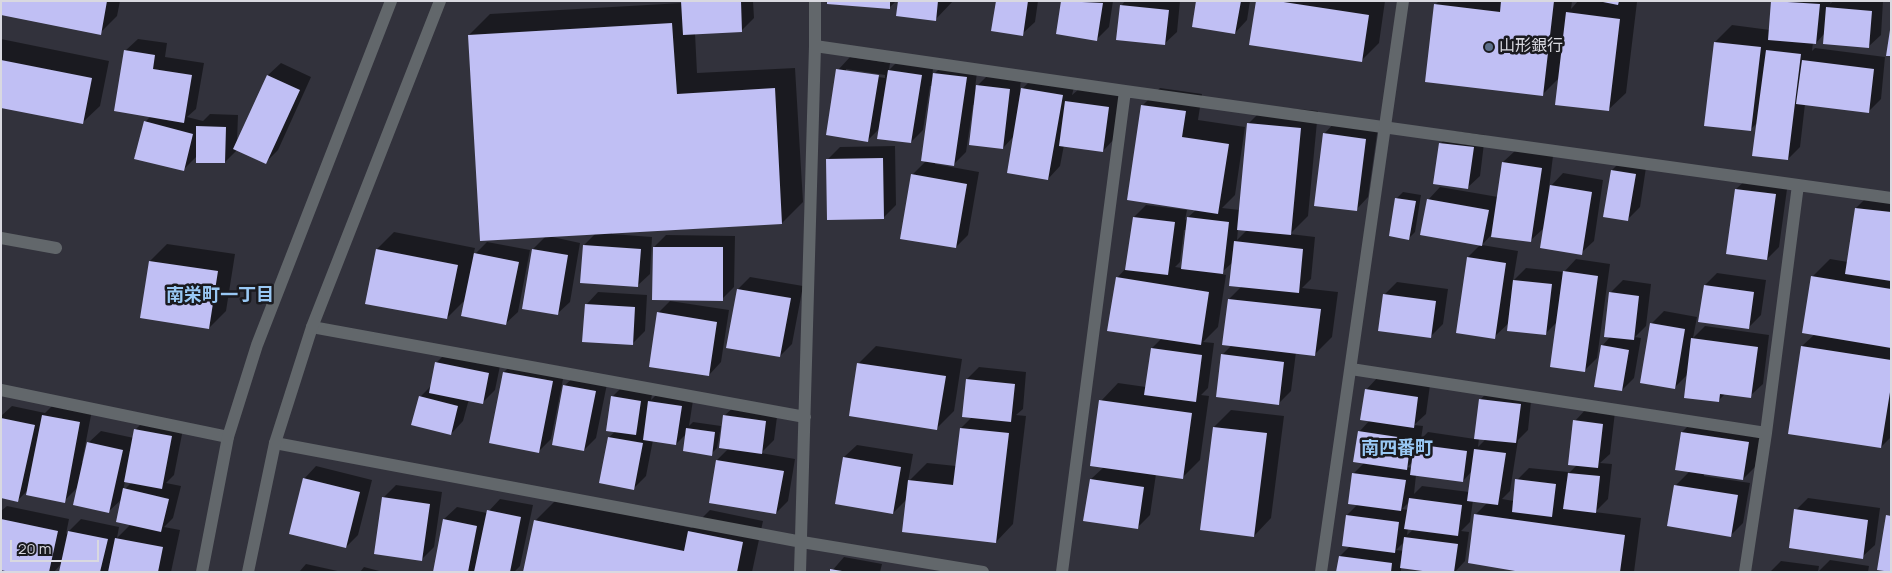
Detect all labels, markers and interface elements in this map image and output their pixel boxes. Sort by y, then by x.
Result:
place label: 山形銀行 [1499,37,1563,57]
marker: 山形銀行 [1483,41,1495,53]
district label: 南栄町一丁目 [166,285,274,307]
district label: 南四番町 [1361,438,1433,460]
scale bar [12,530,101,562]
text: 20 m [18,538,51,559]

